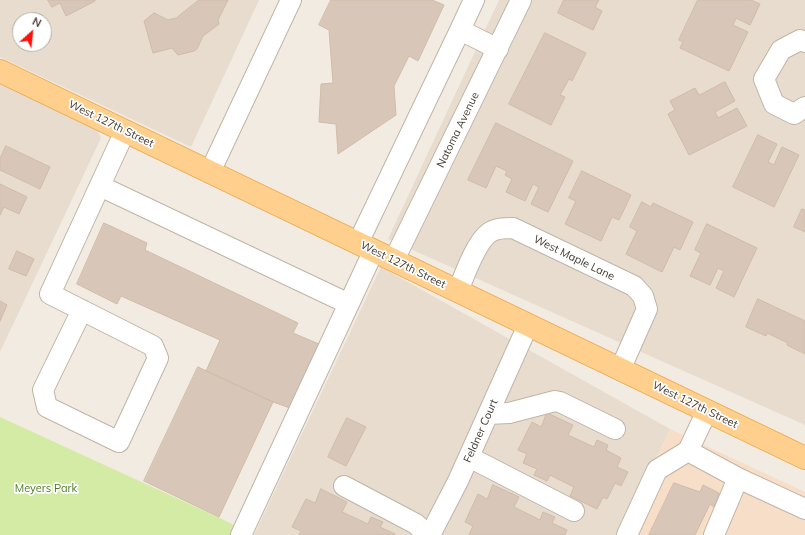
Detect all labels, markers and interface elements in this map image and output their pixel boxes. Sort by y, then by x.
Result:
north arrow [12,12,52,52]
text: N [30,14,44,30]
street label: Natoma Avenue [434,90,482,170]
street label: West 127th Street [66,98,156,150]
street label: West Maple Lane [531,233,617,283]
street label: West 127th Street [358,239,448,291]
street label: West 127th Street [650,379,740,431]
street label: Feldner Court [461,397,501,465]
park label: Meyers Park [15,482,77,496]

